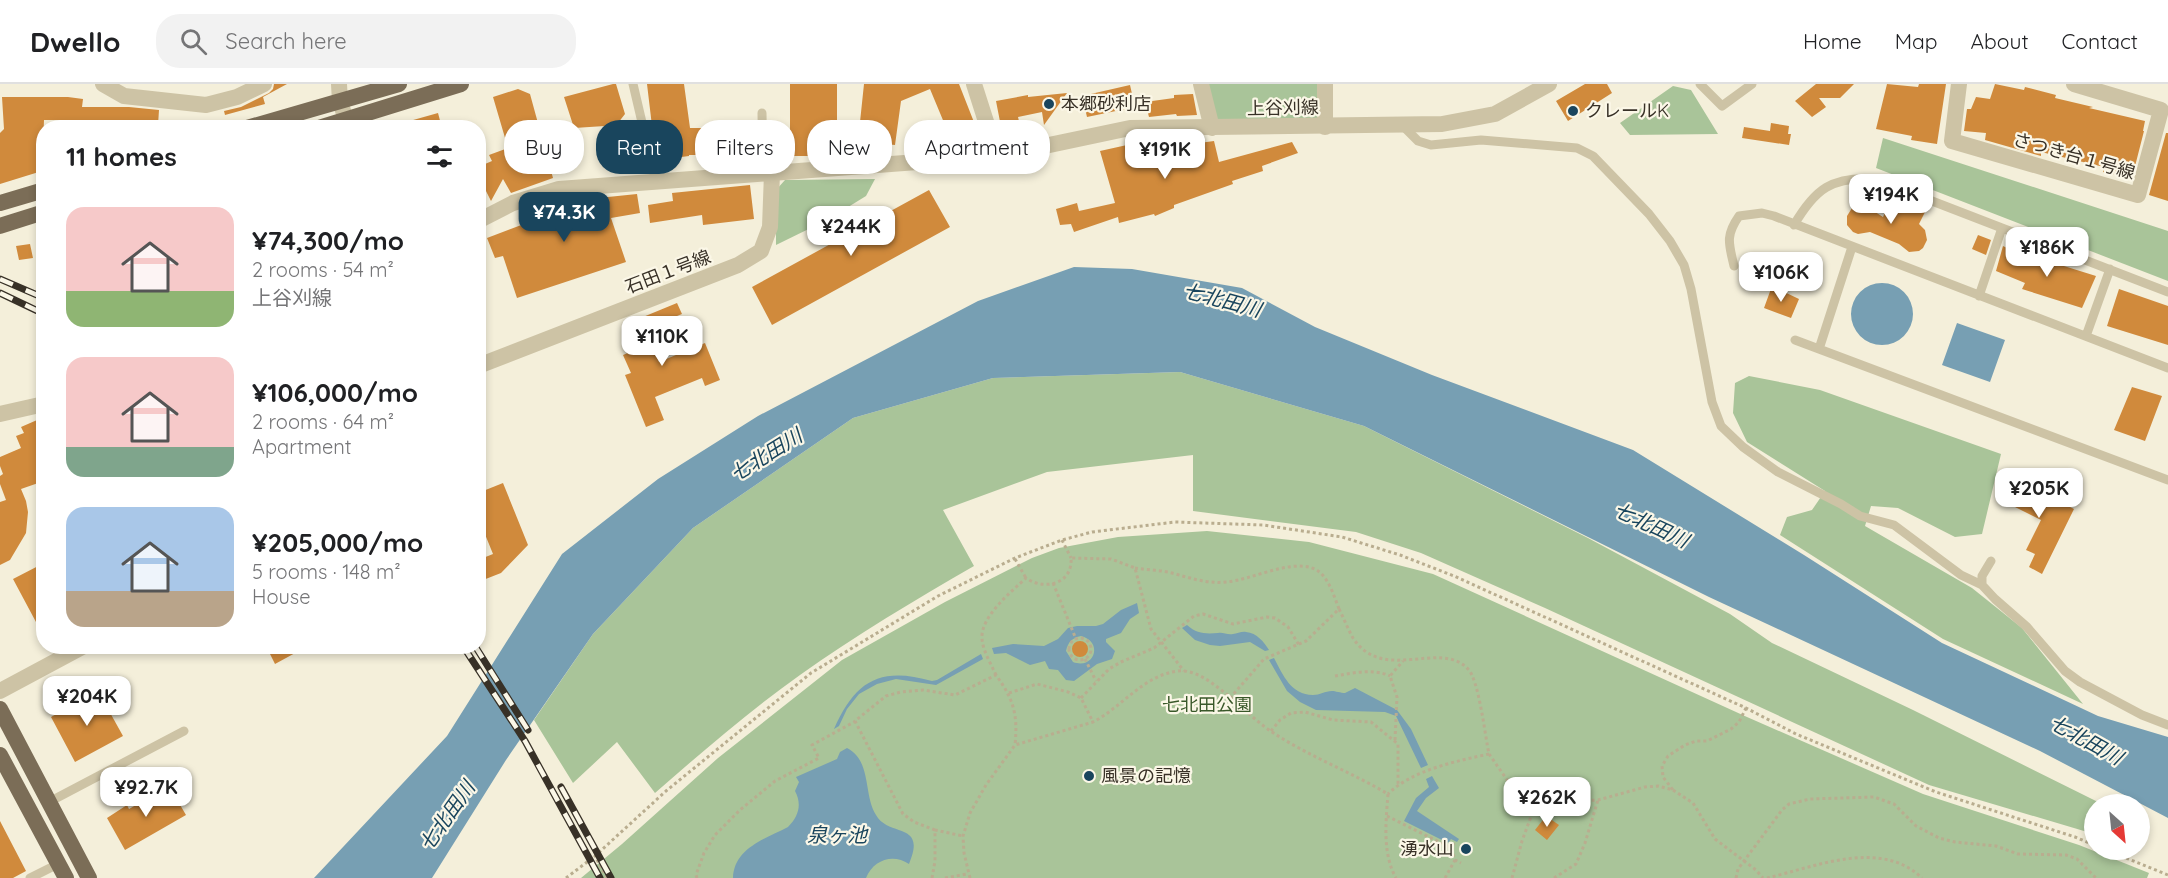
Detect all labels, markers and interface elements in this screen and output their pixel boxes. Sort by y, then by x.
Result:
search box [156,14,576,68]
text: Dwello [30,24,120,59]
icon: search [177,25,210,58]
text: Search here [225,27,347,55]
text: Home [1803,28,1862,54]
text: Map [1895,28,1938,54]
text: About [1971,28,2029,54]
text: Contact [2062,28,2138,54]
place label: 本郷砂利店 [1061,92,1151,115]
street label: 上谷刈線 [1247,95,1319,120]
marker: 本郷砂利店 [1042,97,1056,111]
place label: クレールK [1585,99,1669,122]
marker: クレールK [1566,104,1580,118]
chip: Buy [504,120,584,174]
chip: Rent [596,120,683,174]
chip: Filters [695,120,795,174]
chip: New [807,120,892,174]
chip: Apartment [904,120,1050,174]
street label: さつき台１号線 [2010,127,2138,184]
pin: ¥191K [1123,129,1207,180]
text: ¥191K [1139,136,1191,161]
text: 11 homes [66,140,177,173]
icon: filters [423,140,456,173]
pin: ¥194K [1849,174,1933,225]
text: ¥194K [1863,181,1919,206]
pin: ¥74.3K [515,192,613,243]
text: ¥74.3K [533,199,595,224]
pin: ¥244K [809,206,893,257]
text: ¥244K [821,213,881,238]
text: ¥74,300/mo [252,224,404,257]
pin: ¥186K [2005,227,2089,278]
icon: home [114,231,186,303]
text: ¥186K [2020,234,2074,259]
street label: 石田１号線 [622,245,714,298]
pin: ¥106K [1739,252,1823,303]
text: 2 rooms · 54 m² [252,257,394,282]
text: ¥106K [1753,259,1809,284]
water label: 七北田川 [1180,277,1266,322]
text: 上谷刈線 [252,285,332,310]
pin: ¥110K [620,316,704,367]
text: ¥110K [636,323,688,348]
text: ¥106,000/mo [252,376,418,409]
icon: home [114,381,186,453]
text: 2 rooms · 64 m² [252,409,394,434]
water label: 七北田川 [725,422,808,486]
text: Apartment [252,434,352,459]
pin: ¥205K [1997,468,2081,519]
text: ¥205K [2009,475,2069,500]
water label: 七北田川 [1610,496,1695,554]
text: ¥205,000/mo [252,526,423,559]
icon: home [114,531,186,603]
text: 5 rooms · 148 m² [252,559,401,584]
text: House [252,584,311,609]
pin: ¥204K [45,676,129,727]
text: ¥204K [57,683,117,708]
park label: 七北田公園 [1162,693,1252,716]
water label: 七北田川 [2045,709,2129,771]
place label: 風景の記憶 [1101,764,1191,787]
pin: ¥92.7K [97,767,195,818]
marker: 風景の記憶 [1082,769,1096,783]
text: ¥92.7K [114,774,178,799]
water label: 七北田川 [413,774,481,856]
pin: ¥262K [1505,777,1589,828]
text: ¥262K [1518,784,1576,809]
north arrow [2084,794,2150,860]
map controls [2084,794,2150,860]
water label: 泉ヶ池 [807,822,869,847]
place label: 湧水山 [1400,837,1454,860]
marker: 湧水山 [1459,842,1473,856]

